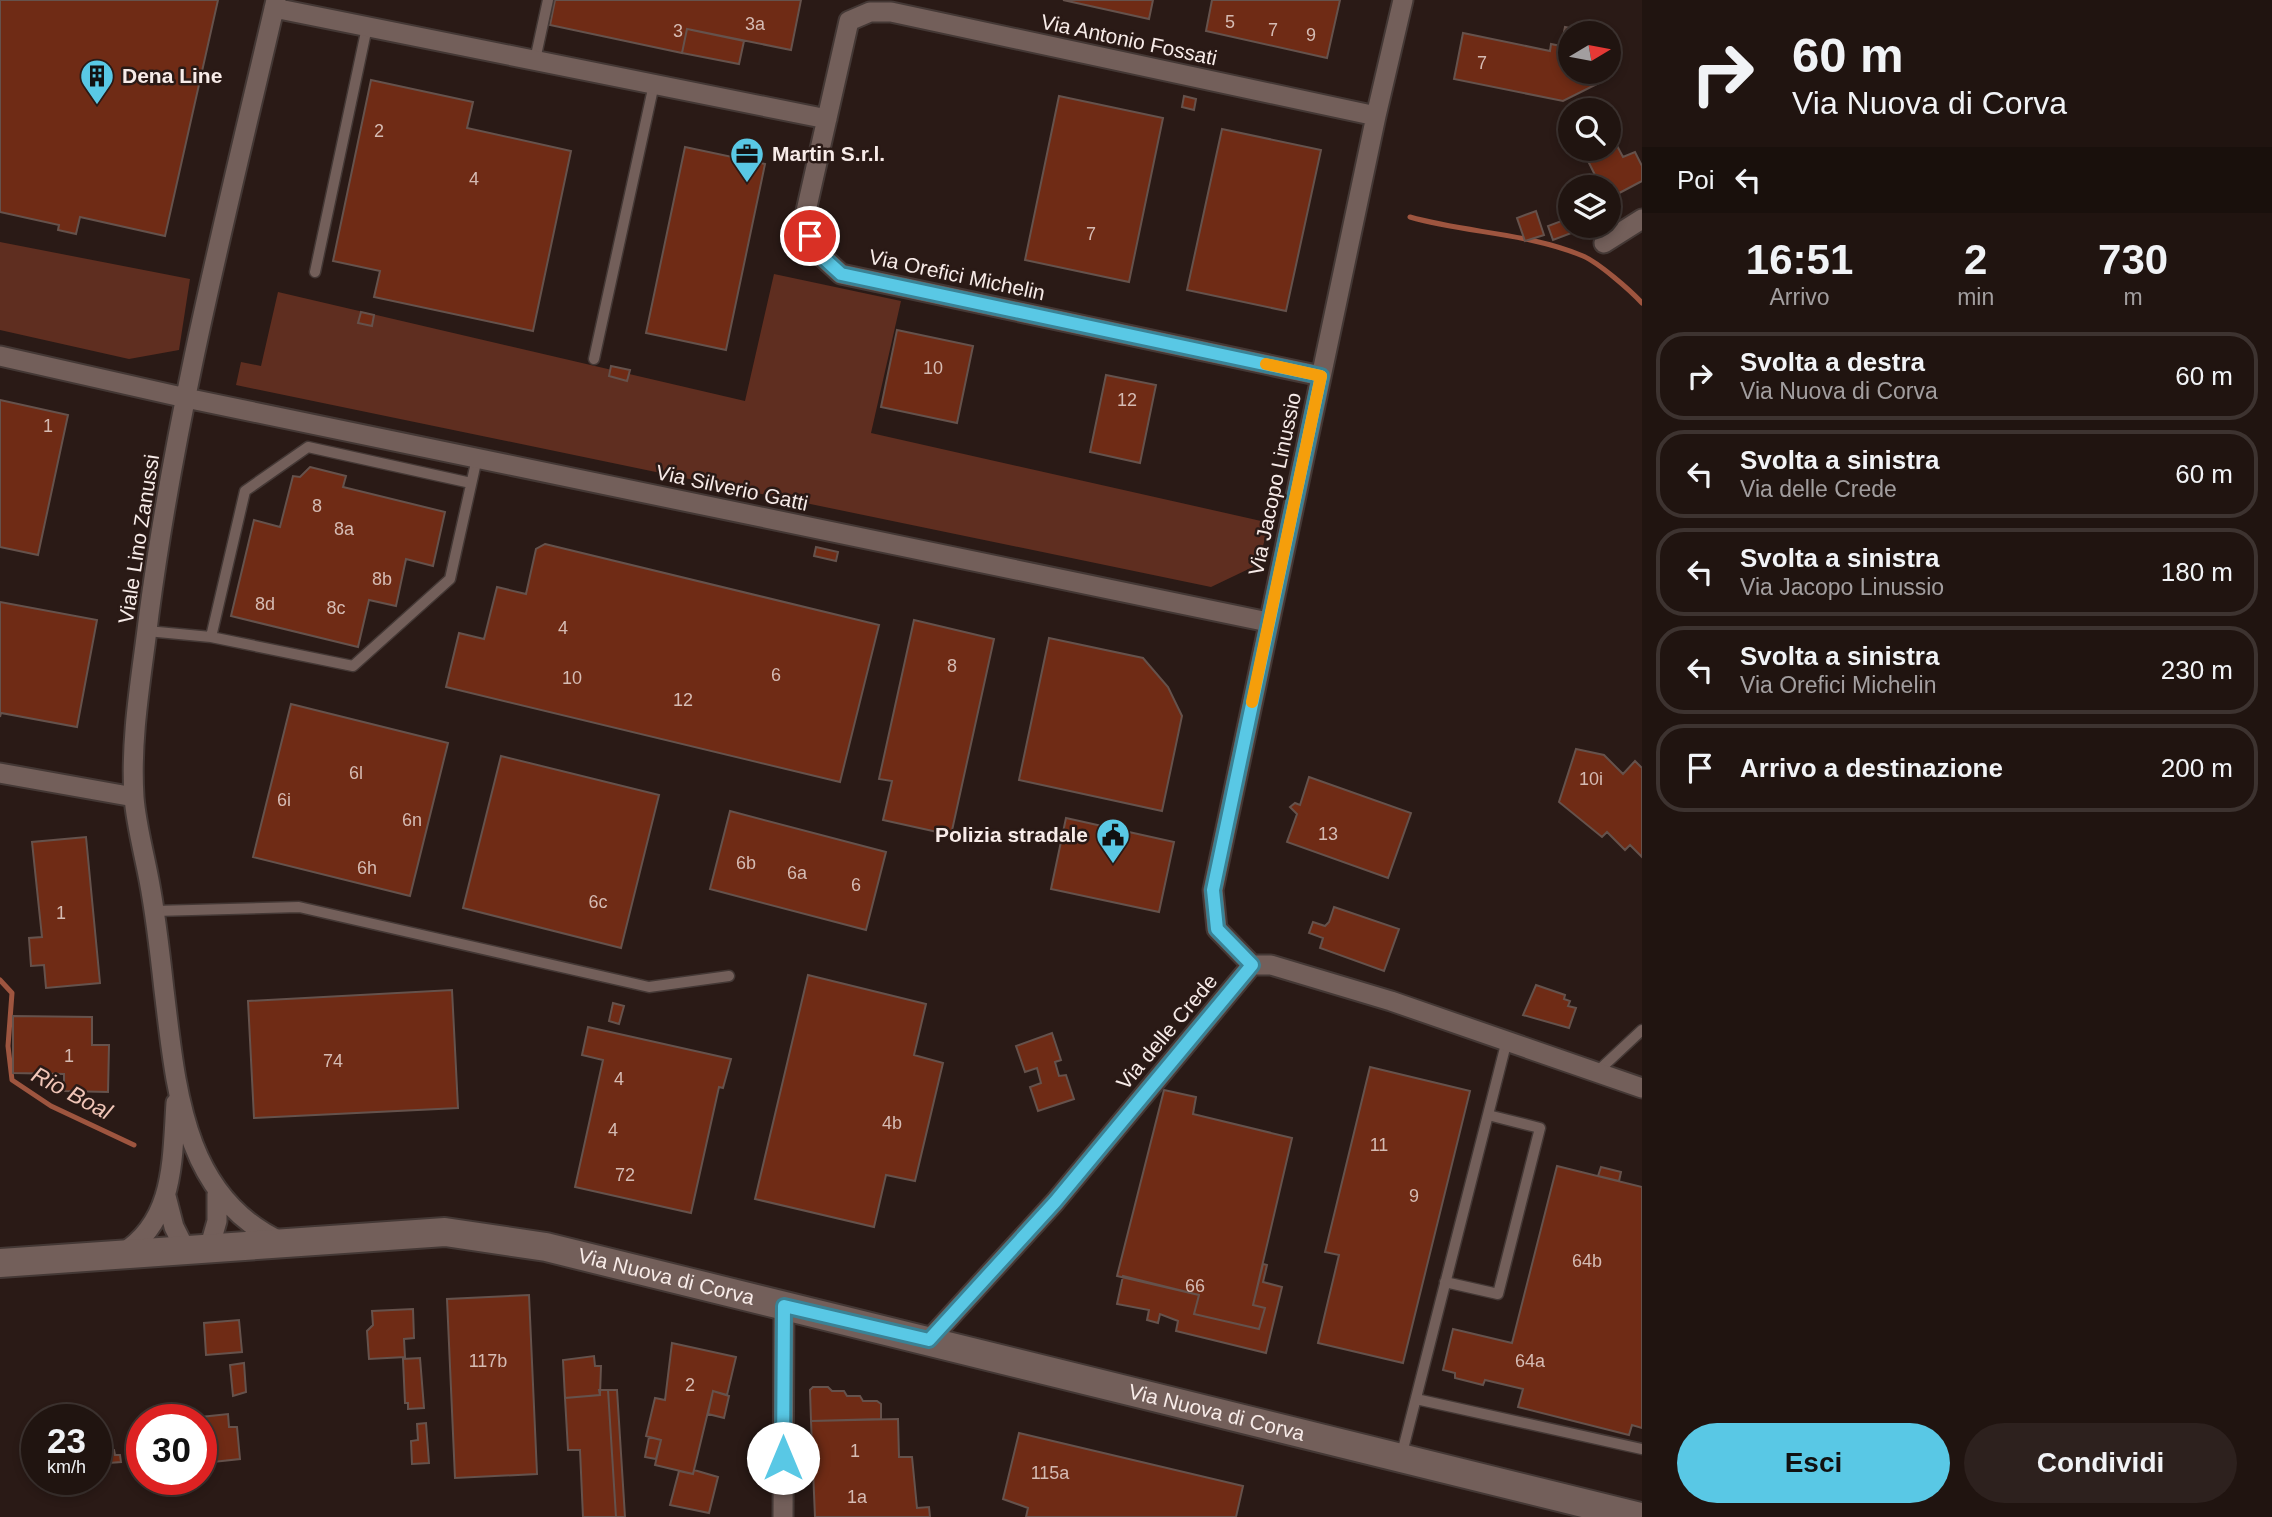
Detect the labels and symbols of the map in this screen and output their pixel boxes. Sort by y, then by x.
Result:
street label: Via Antonio Fossati [1039,10,1219,69]
house number: 5 [1225,12,1235,32]
house number: 3a [745,14,766,34]
house number: 7 [1268,20,1278,40]
house number: 3 [673,21,683,41]
north arrow [1558,21,1620,84]
house number: 9 [1306,25,1316,45]
house number: 7 [1477,53,1487,73]
building icon: Dena Line [78,57,116,106]
place label: Dena Line [122,64,222,87]
house number: 2 [374,121,384,141]
office icon: Martin S.r.l. [728,135,766,184]
place label: Martin S.r.l. [772,142,885,165]
house number: 4 [469,169,479,189]
pin [780,206,840,266]
house number: 7 [1086,224,1096,244]
street label: Via Orefici Michelin [867,245,1047,304]
house number: 10 [923,358,943,378]
house number: 12 [1117,390,1137,410]
street label: Via Jacopo Linussio [1244,390,1305,577]
house number: 1 [43,416,53,436]
street label: Viale Lino Zanussi [114,453,163,625]
street label: Via Silverio Gatti [654,460,810,515]
house number: 8 [312,496,322,516]
house number: 8a [334,519,355,539]
house number: 8b [372,569,392,589]
house number: 8d [255,594,275,614]
house number: 8c [326,598,346,618]
house number: 4 [558,618,568,638]
house number: 8 [947,656,957,676]
house number: 6 [771,665,781,685]
house number: 10 [562,668,582,688]
house number: 12 [673,690,693,710]
house number: 6l [349,763,363,783]
house number: 10i [1579,769,1603,789]
house number: 6i [277,790,291,810]
house number: 6n [402,810,422,830]
public building icon: Polizia stradale [1094,816,1132,865]
place label: Polizia stradale [935,823,1088,846]
house number: 13 [1318,824,1338,844]
house number: 6b [736,853,756,873]
house number: 6h [357,858,377,878]
house number: 6a [787,863,808,883]
house number: 6 [851,875,861,895]
house number: 6c [588,892,608,912]
house number: 1 [56,903,66,923]
street label: Via delle Crede [1112,969,1221,1094]
house number: 1 [64,1046,74,1066]
house number: 74 [323,1051,343,1071]
water label: Rio Boal [28,1061,117,1125]
house number: 4 [614,1069,624,1089]
house number: 4b [882,1113,902,1133]
house number: 4 [608,1120,618,1140]
house number: 11 [1370,1135,1388,1155]
house number: 72 [615,1165,635,1185]
house number: 9 [1409,1186,1419,1206]
street label: Via Nuova di Corva [576,1243,757,1309]
house number: 64b [1572,1251,1602,1271]
house number: 66 [1185,1276,1205,1296]
house number: 117b [469,1351,507,1371]
house number: 64a [1515,1351,1546,1371]
house number: 2 [685,1375,695,1395]
street label: Via Nuova di Corva [1126,1379,1308,1445]
speed limit sign: 30 [126,1404,217,1495]
position arrow [746,1421,820,1495]
house number: 1 [850,1441,860,1461]
house number: 115a [1031,1463,1070,1483]
house number: 1a [847,1487,868,1507]

